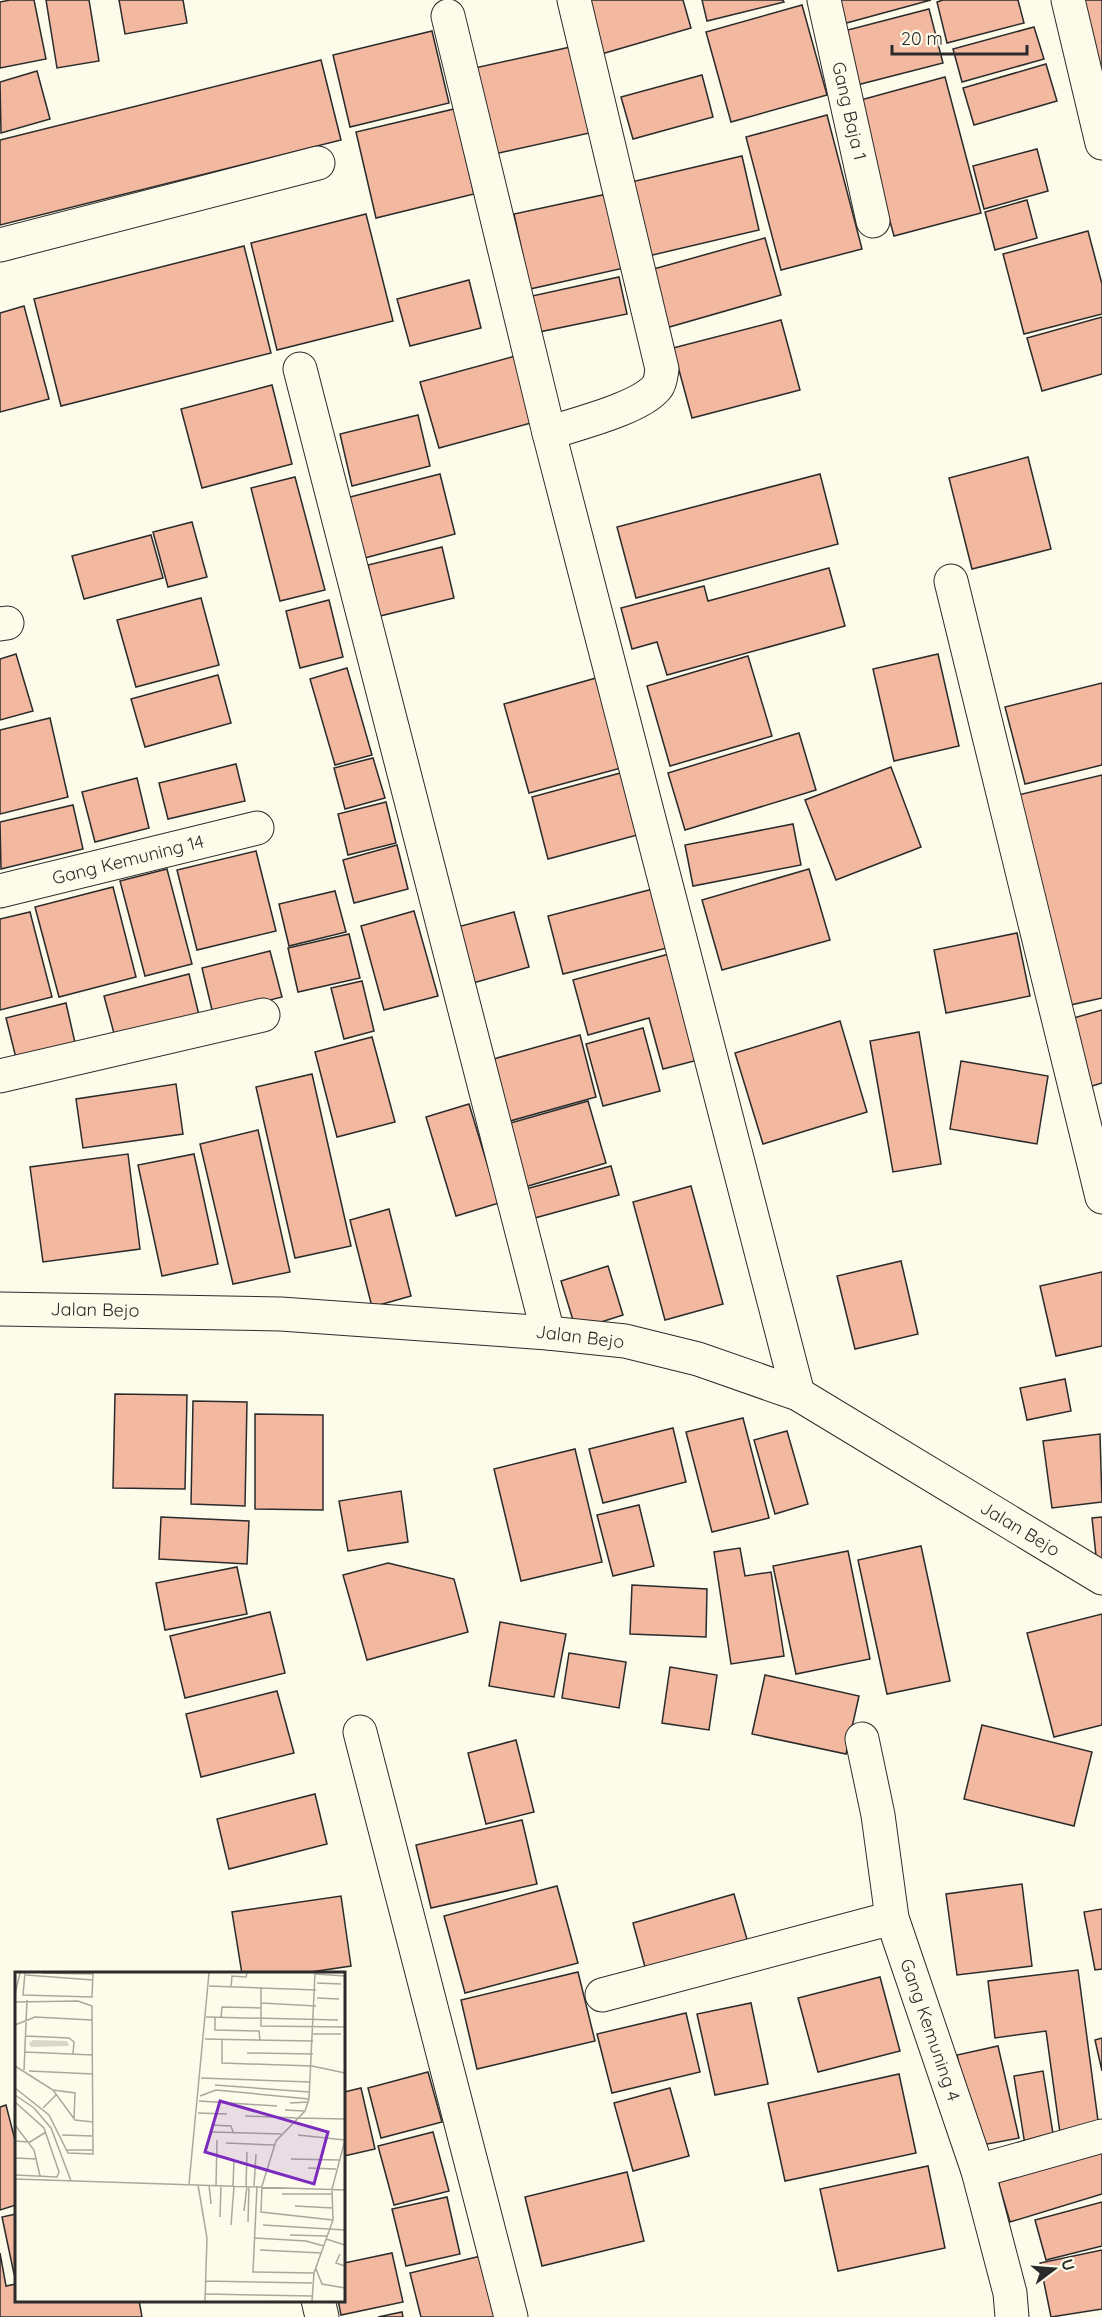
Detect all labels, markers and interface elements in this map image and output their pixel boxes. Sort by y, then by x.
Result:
scale bar [892,18,1027,56]
text: 20 m [901,27,943,50]
street label: Gang Baja 1 [827,59,872,162]
street label: Gang Kemuning 14 [50,830,206,889]
street label: Jalan Bejo [50,1297,140,1322]
street label: Jalan Bejo [534,1320,626,1353]
street label: Jalan Bejo [976,1496,1064,1561]
street label: Gang Kemuning 4 [895,1956,966,2104]
inset map [15,1972,345,2302]
north arrow [1024,2239,1084,2299]
text: U [1057,2257,1080,2273]

